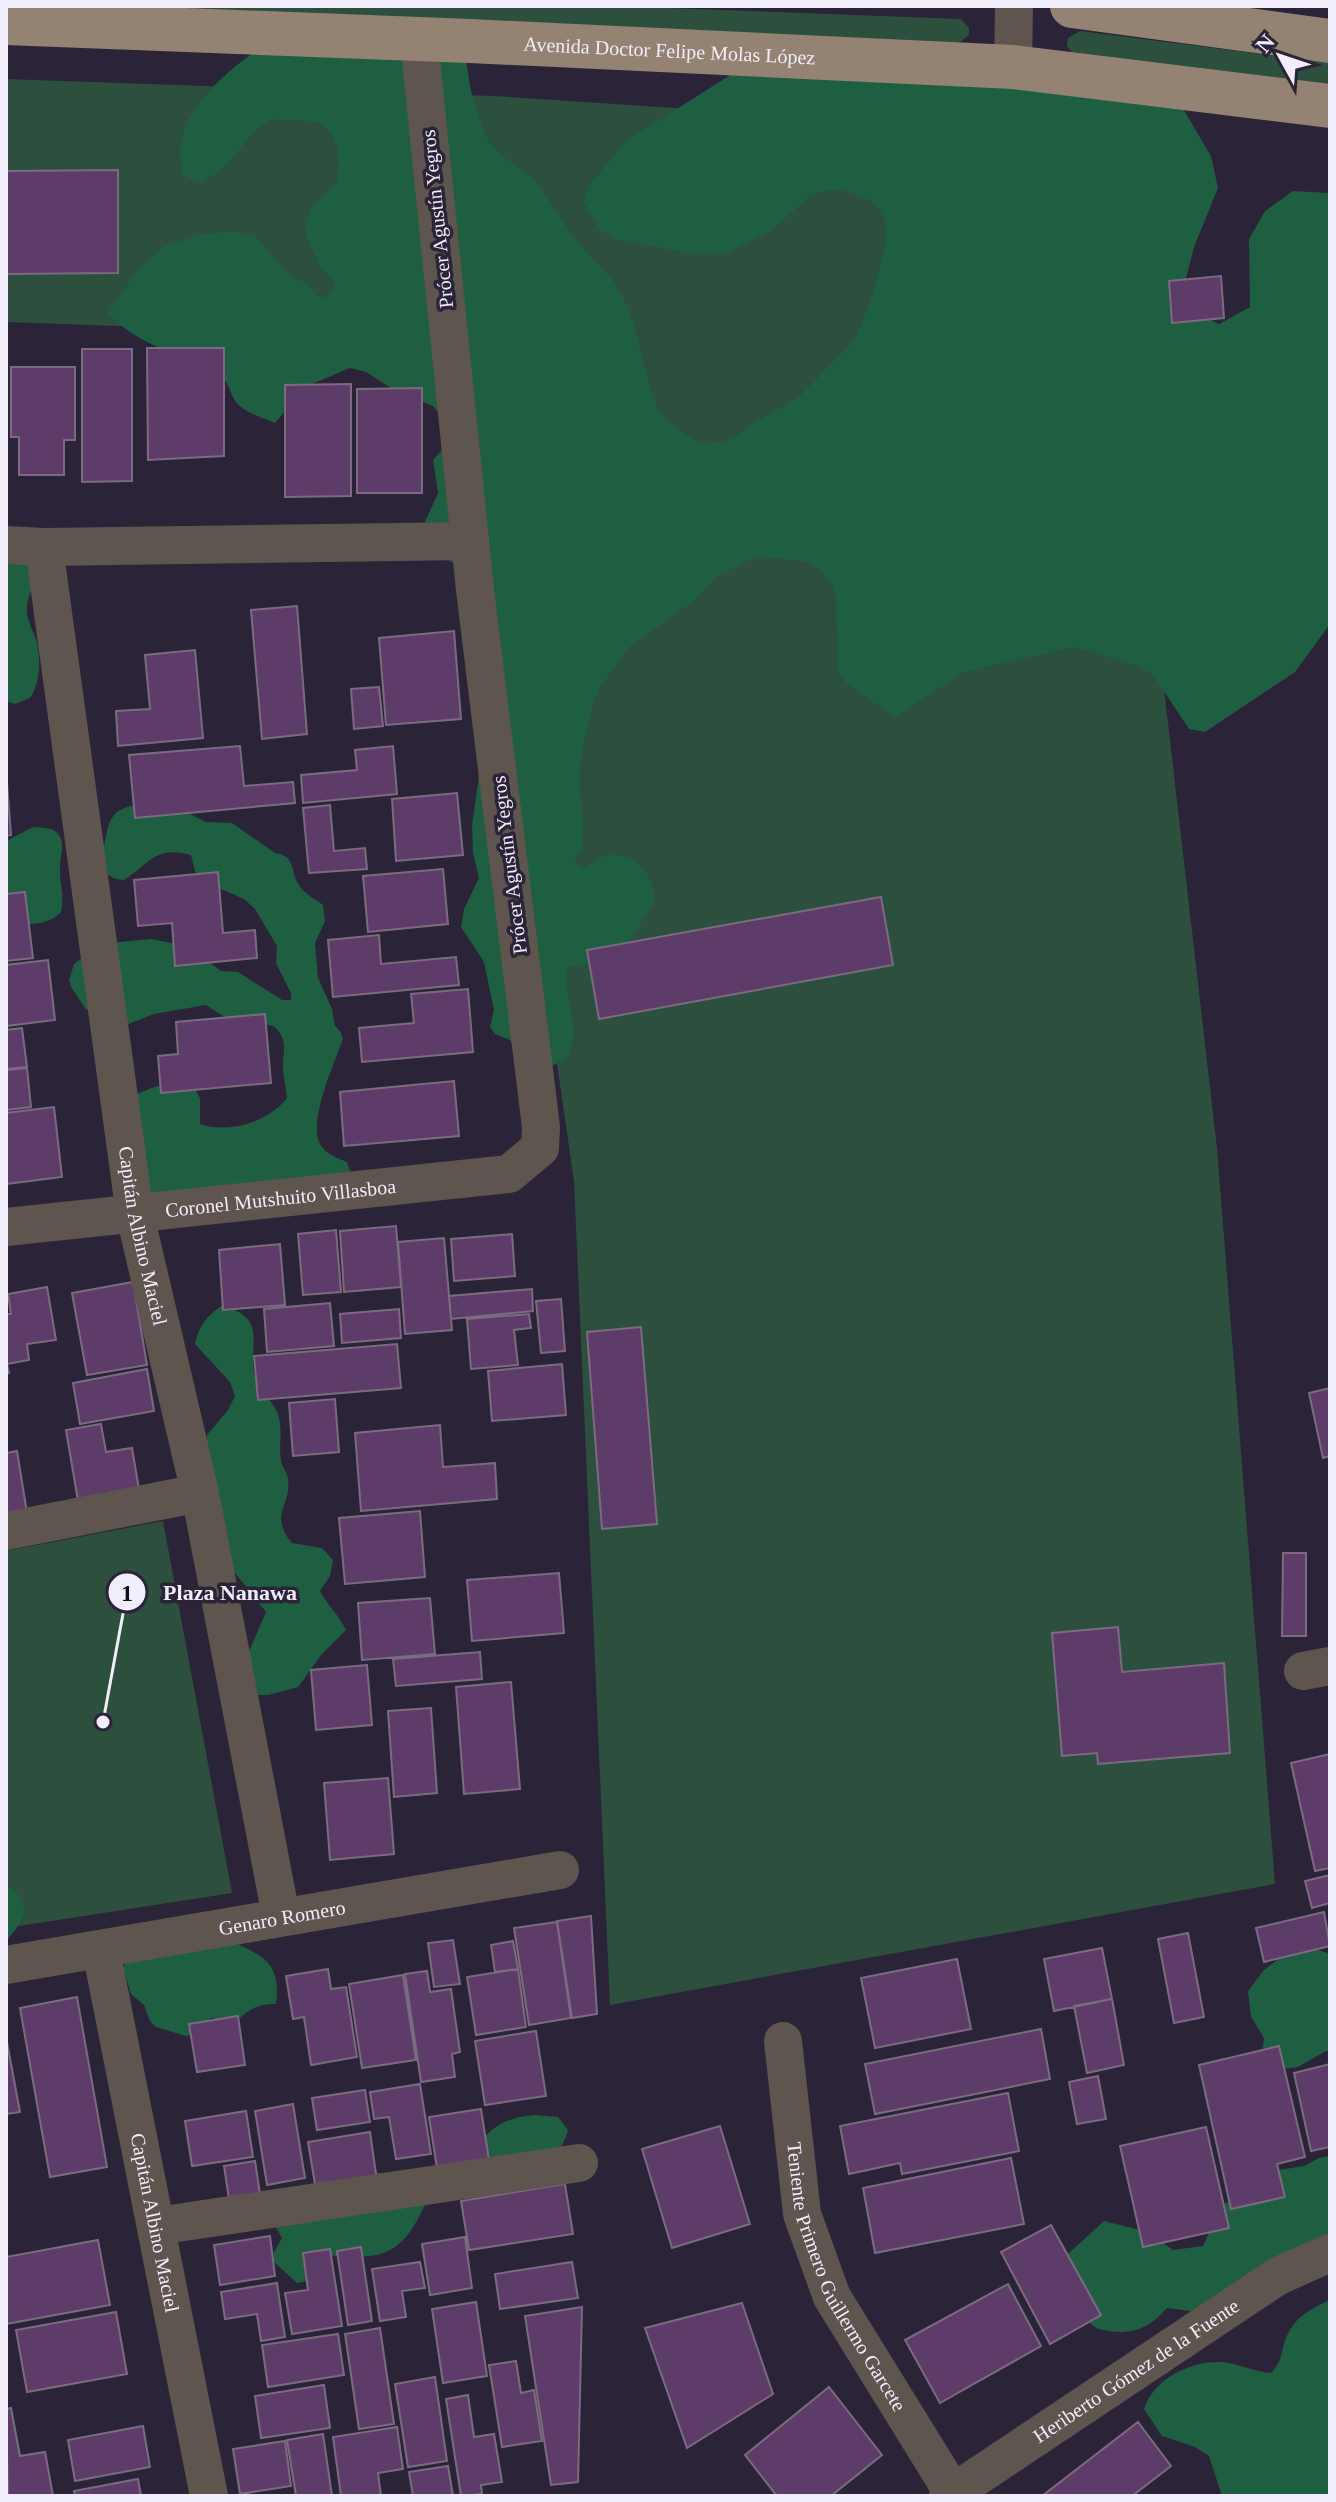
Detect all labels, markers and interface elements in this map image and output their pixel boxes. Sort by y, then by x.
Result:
north arrow [1240,16,1320,96]
text: N [1250,29,1280,58]
street label: Avenida Doctor Felipe Molas López [523,33,816,69]
street label: Prócer Agustín Yegros [417,128,458,309]
street label: Prócer Agustín Yegros [487,774,532,955]
street label: Capitán Albino Maciel [115,1145,172,1328]
street label: Coronel Mutshuito Villasboa [164,1175,397,1221]
callout: Plaza Nanawa [107,1569,313,1615]
text: 1 [121,1580,133,1606]
text: Plaza Nanawa [163,1580,297,1605]
street label: Genaro Romero [217,1896,347,1939]
street label: Capitán Albino Maciel [126,2131,184,2315]
street label: Teniente Primero Guillermo Garcete [783,2141,911,2415]
street label: Heriberto Gómez de la Fuente [1029,2294,1243,2447]

